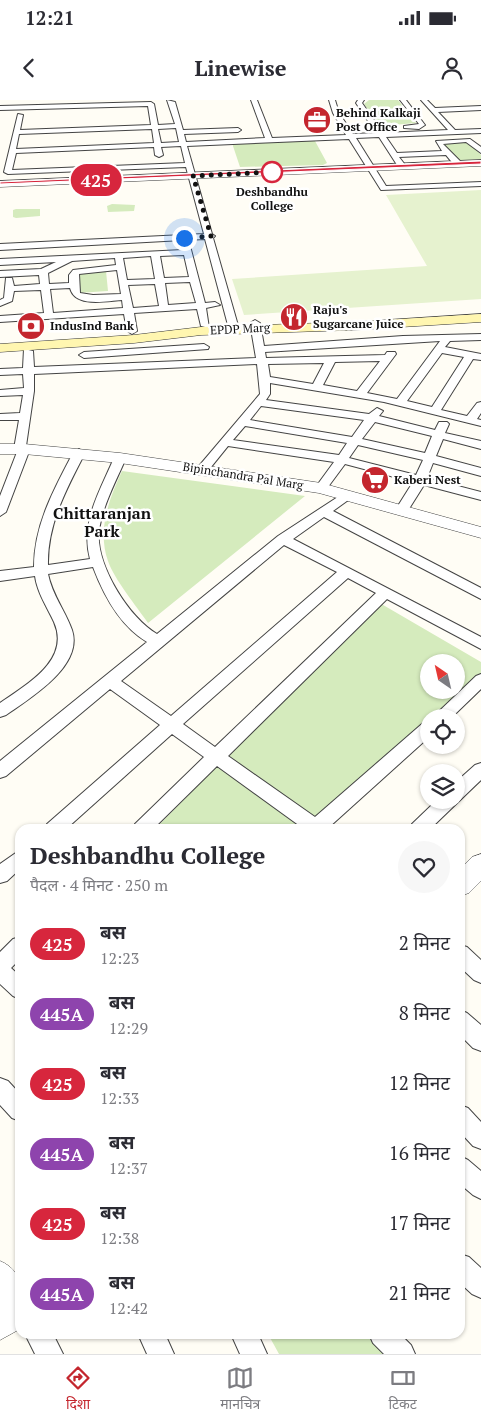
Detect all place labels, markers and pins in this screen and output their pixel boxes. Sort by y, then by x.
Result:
office icon: Behind Kalkaji Post Office [302,105,332,135]
place label: Behind Kalkaji Post Office [336,105,421,134]
marker: Deshbandhu College [261,161,283,183]
place label: Deshbandhu College [236,184,309,213]
restaurant icon: Raju's Sugarcane Juice [279,302,309,332]
place label: Raju's Sugarcane Juice [313,302,404,331]
bank icon: IndusInd Bank [16,311,46,341]
place label: IndusInd Bank [50,318,134,333]
supermarket icon: Kaberi Nest [360,465,390,495]
place label: Kaberi Nest [394,472,461,487]

